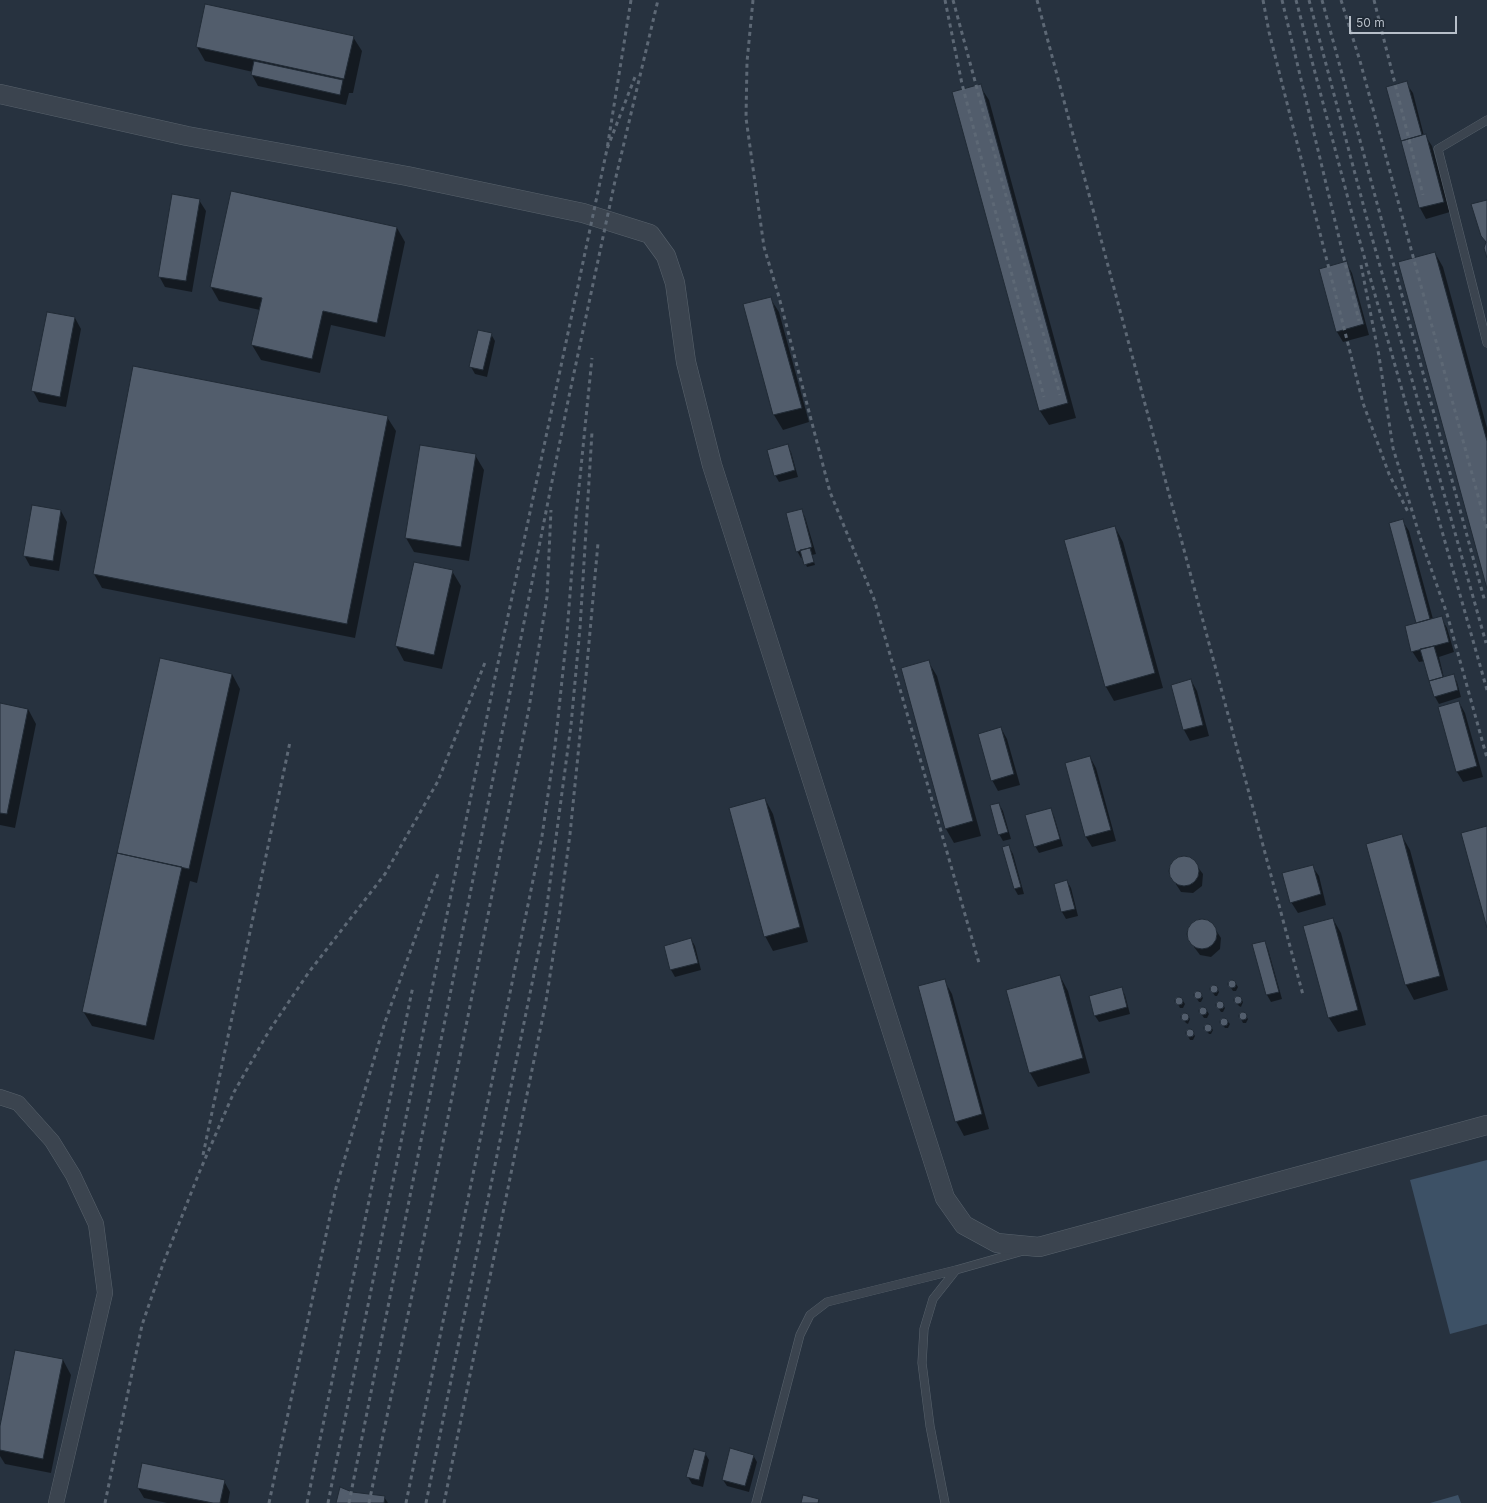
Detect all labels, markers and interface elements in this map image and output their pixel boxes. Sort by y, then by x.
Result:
scale bar [1351,8,1459,34]
text: 50 m [1356,15,1385,30]

